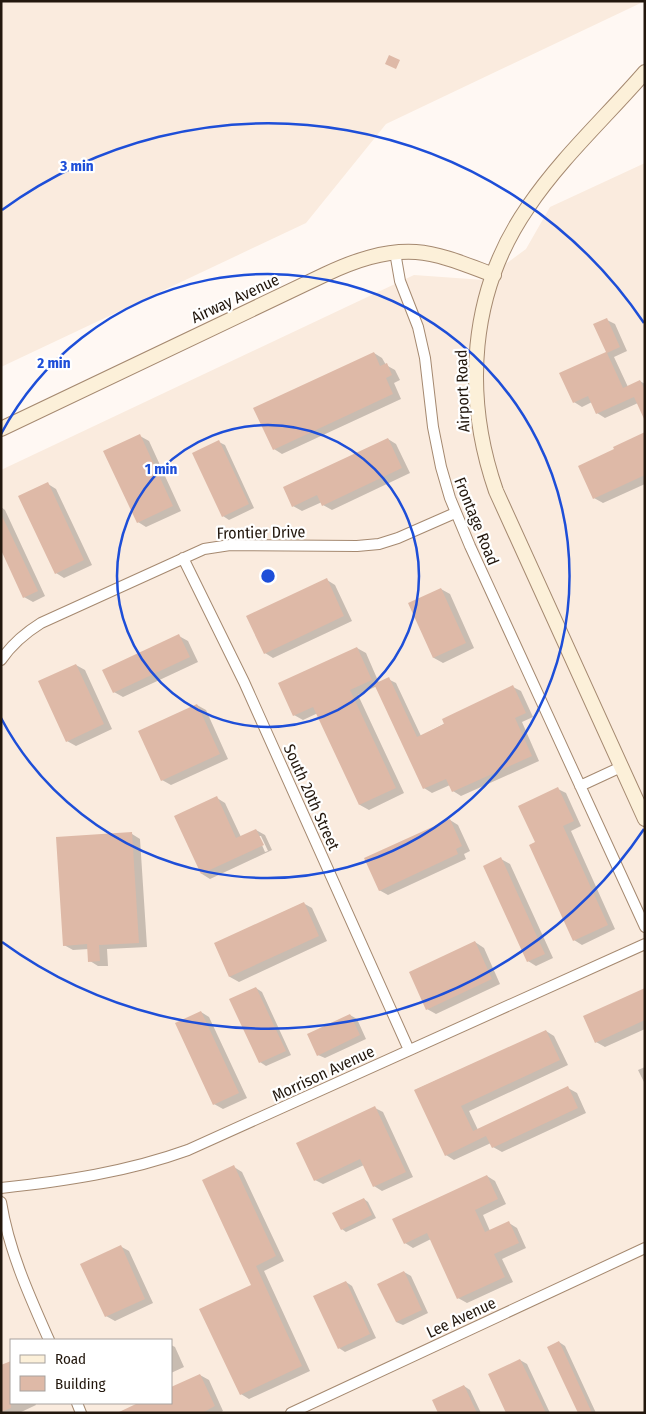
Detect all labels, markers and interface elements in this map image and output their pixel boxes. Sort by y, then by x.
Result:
text: 3 min [59,157,94,175]
street label: Airway Avenue [188,270,282,327]
street label: Airport Road [452,349,473,433]
text: 2 min [36,354,71,372]
text: 1 min [145,460,177,478]
street label: Frontage Road [450,474,503,568]
street label: Frontier Drive [216,522,306,543]
centre of rings [259,567,277,585]
street label: South 20th Street [280,741,344,854]
street label: Morrison Avenue [269,1041,377,1105]
street label: Lee Avenue [423,1293,499,1342]
legend [10,1339,172,1404]
text: Road [55,1350,86,1368]
text: Building [55,1375,106,1393]

